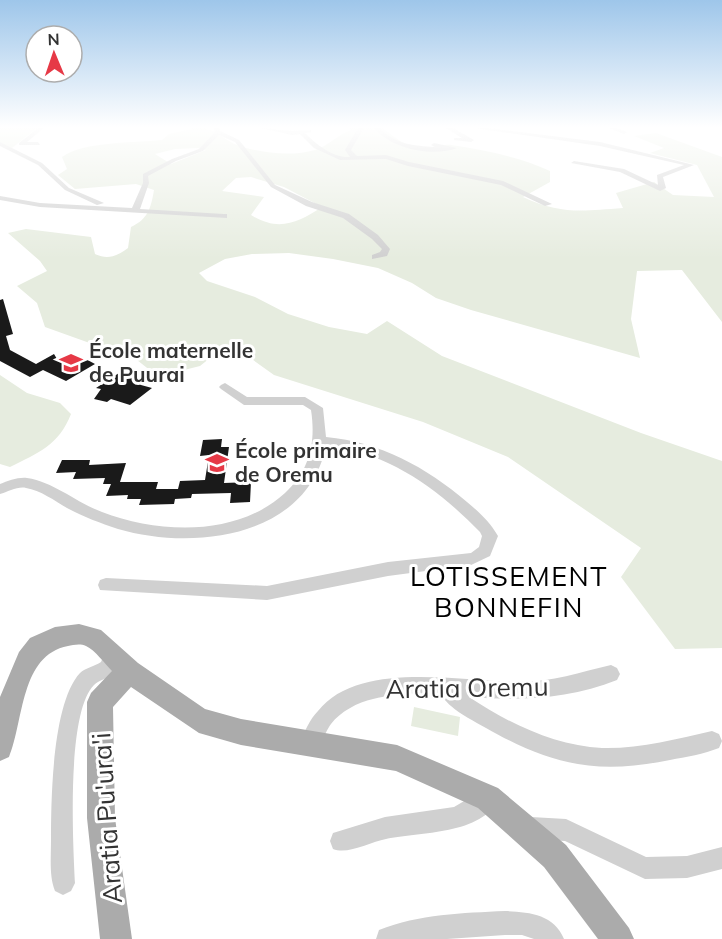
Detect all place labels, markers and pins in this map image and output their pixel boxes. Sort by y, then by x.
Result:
place label: École maternelle de Puurai [89,337,253,387]
school or university icon: École maternelle de Puurai [58,350,84,376]
place label: École primaire de Oremu [235,437,377,487]
school or university icon: École primaire de Oremu [204,450,230,476]

